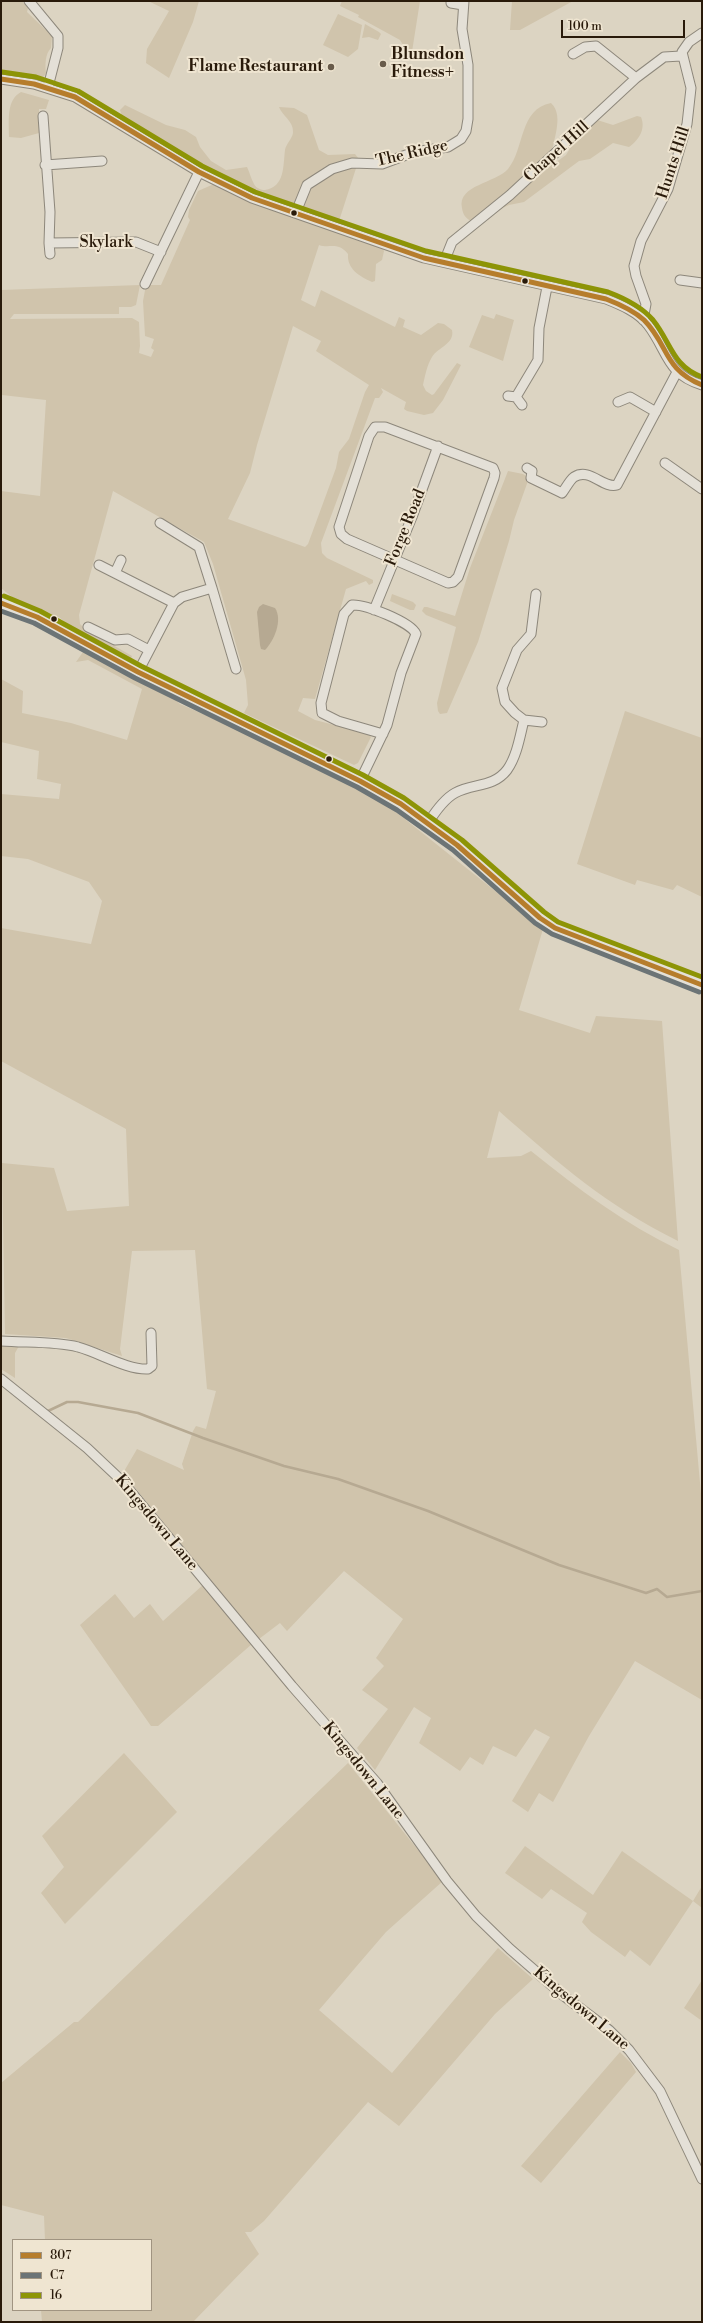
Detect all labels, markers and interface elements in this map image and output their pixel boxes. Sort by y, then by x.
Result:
scale bar [563,12,687,38]
text: 100 m [568,19,602,34]
place label: Blunsdon Fitness+ [391,45,464,83]
place label: Flame Restaurant [188,57,323,77]
marker: Blunsdon Fitness+ [378,59,388,69]
marker: Flame Restaurant [326,62,336,72]
street label: Chapel Hill [520,118,594,186]
street label: Hunts Hill [653,124,695,202]
street label: The Ridge [374,136,450,172]
unlabelled marker [289,208,299,218]
street label: Skylark [79,233,133,253]
unlabelled marker [520,276,530,286]
street label: Forge Road [382,487,430,569]
unlabelled marker [49,614,59,624]
unlabelled marker [324,754,334,764]
street label: Kingsdown Lane [110,1471,202,1575]
street label: Kingsdown Lane [318,1718,408,1824]
street label: Kingsdown Lane [529,1963,633,2055]
legend [12,2239,152,2311]
text: 807 [50,2248,71,2263]
text: C7 [50,2268,64,2283]
text: 16 [50,2288,62,2303]

